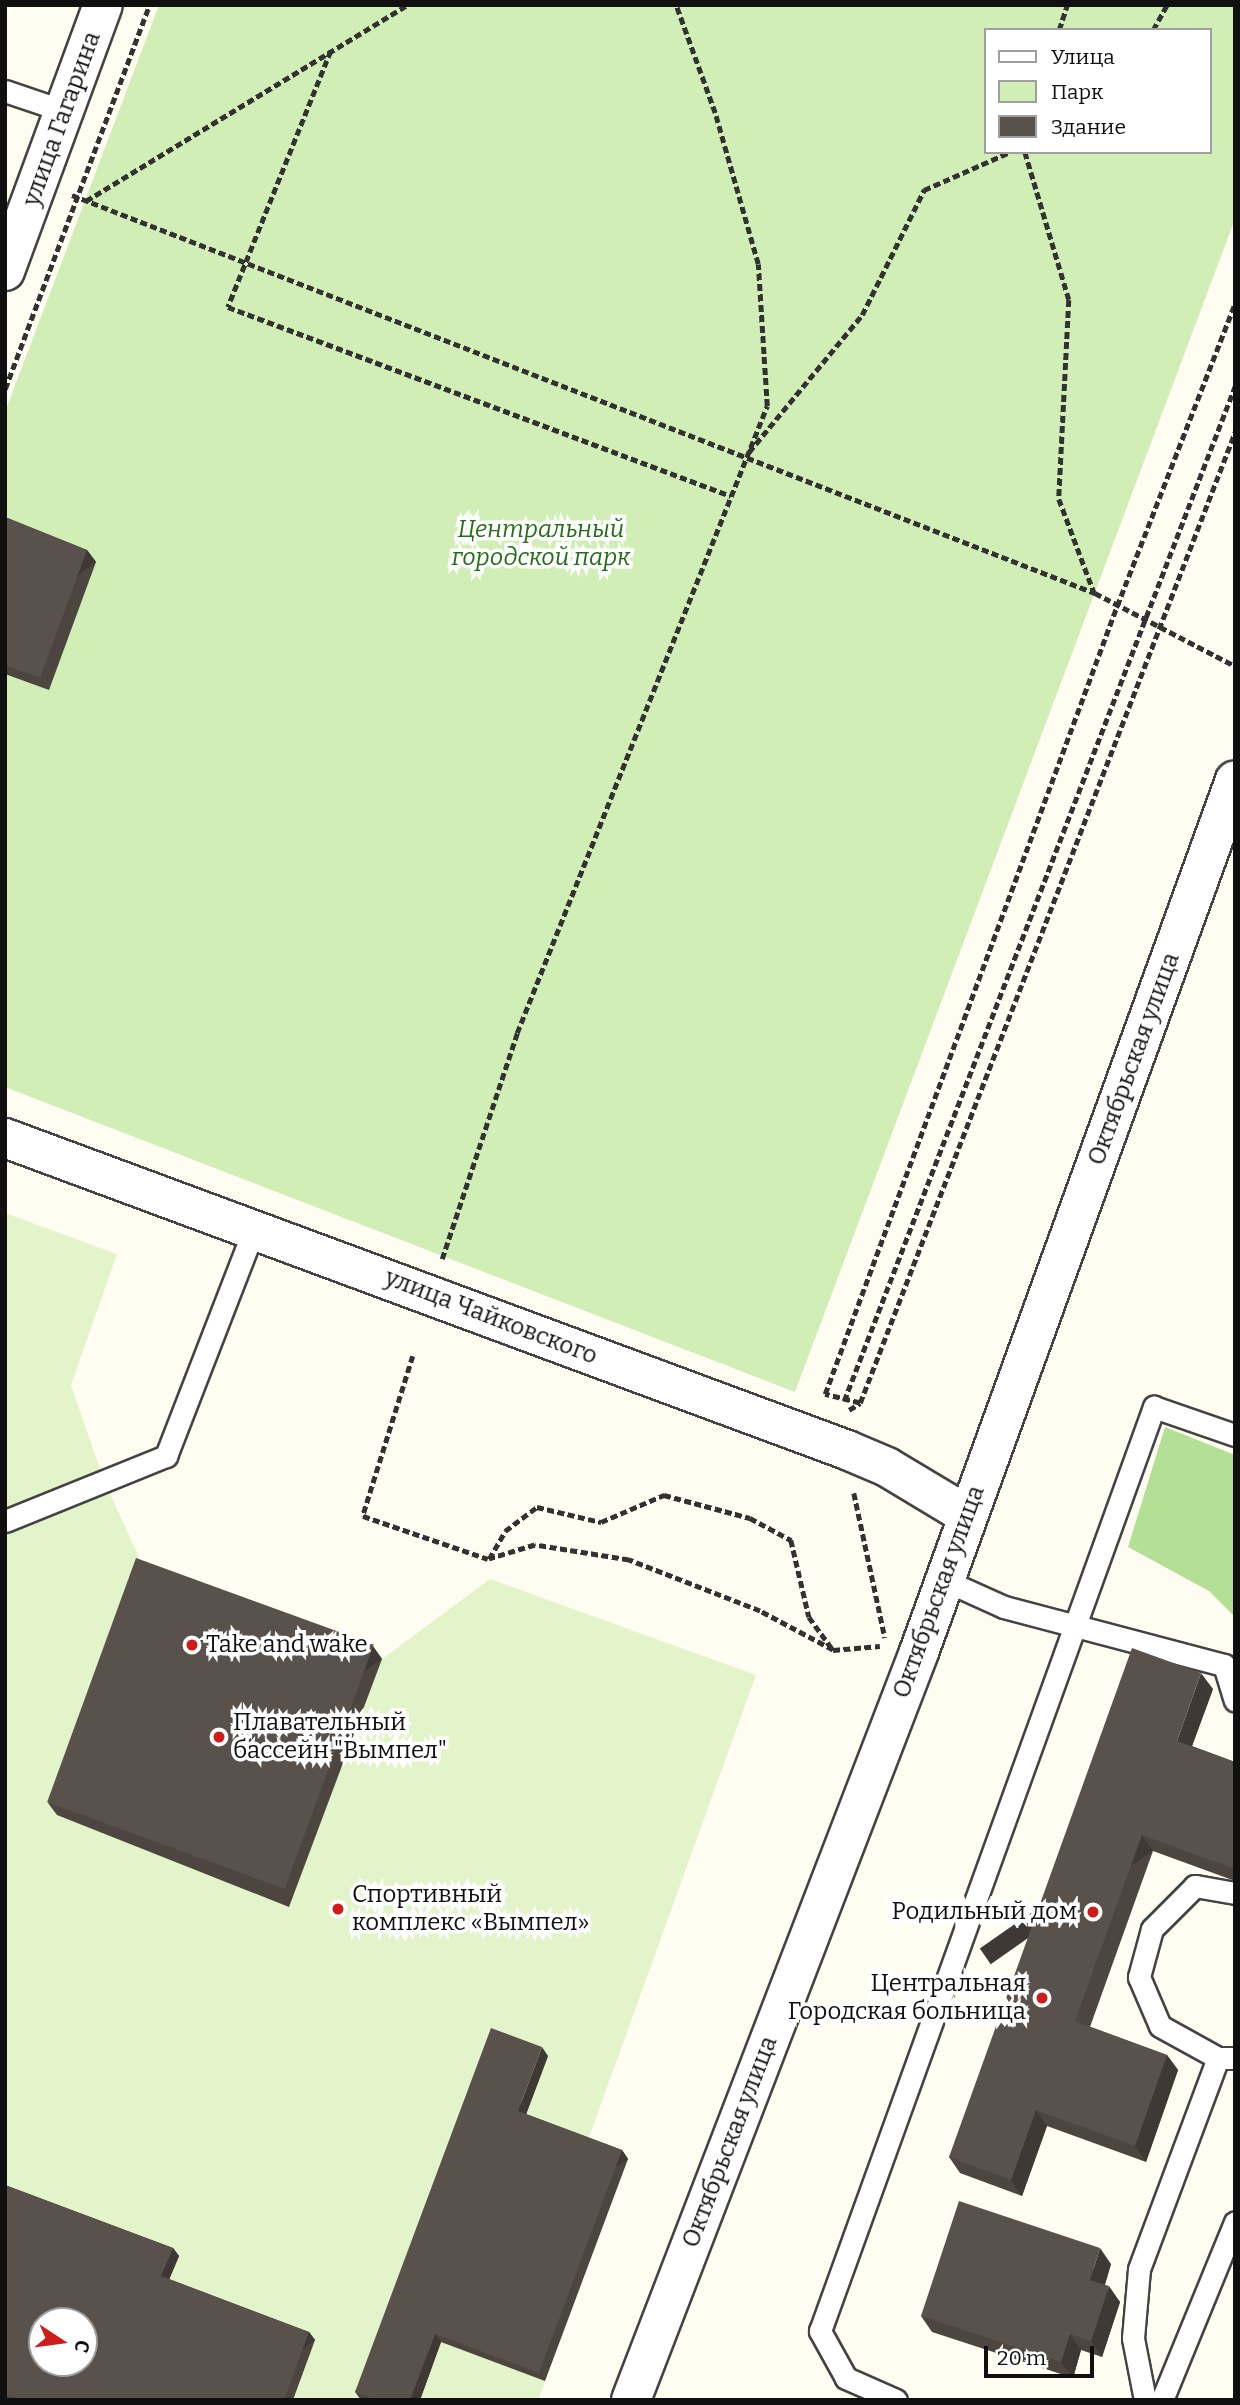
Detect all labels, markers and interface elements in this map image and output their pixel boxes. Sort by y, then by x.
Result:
street label: улица Гагарина [17,28,107,210]
legend [984,28,1212,154]
text: Улица [1051,44,1115,70]
text: Парк [1051,79,1103,105]
text: Здание [1051,114,1126,140]
park label: Центральный городской парк [451,516,631,572]
street label: Октябрьская улица [1082,949,1186,1169]
street label: улица Чайковского [381,1263,601,1371]
street label: Октябрьская улица [887,1482,991,1702]
place label: Take and wake [206,1631,368,1659]
marker: Take and wake [184,1637,200,1653]
place label: Плавательный бассейн "Вымпел" [233,1709,447,1765]
marker: Плавательный бассейн "Вымпел" [211,1729,227,1745]
place label: Спортивный комплекс «Вымпел» [352,1881,589,1937]
place label: Родильный дом [891,1898,1077,1926]
marker: Спортивный комплекс «Вымпел» [330,1901,346,1917]
marker: Родильный дом [1083,1902,1103,1922]
place label: Центральная Городская больница [788,1970,1026,2026]
marker: Центральная Городская больница [1032,1988,1052,2008]
street label: Октябрьская улица [676,2032,784,2252]
north arrow [28,2307,98,2377]
scale bar [988,2332,1098,2376]
text: С [69,2338,95,2355]
text: 20 m [997,2345,1046,2371]

